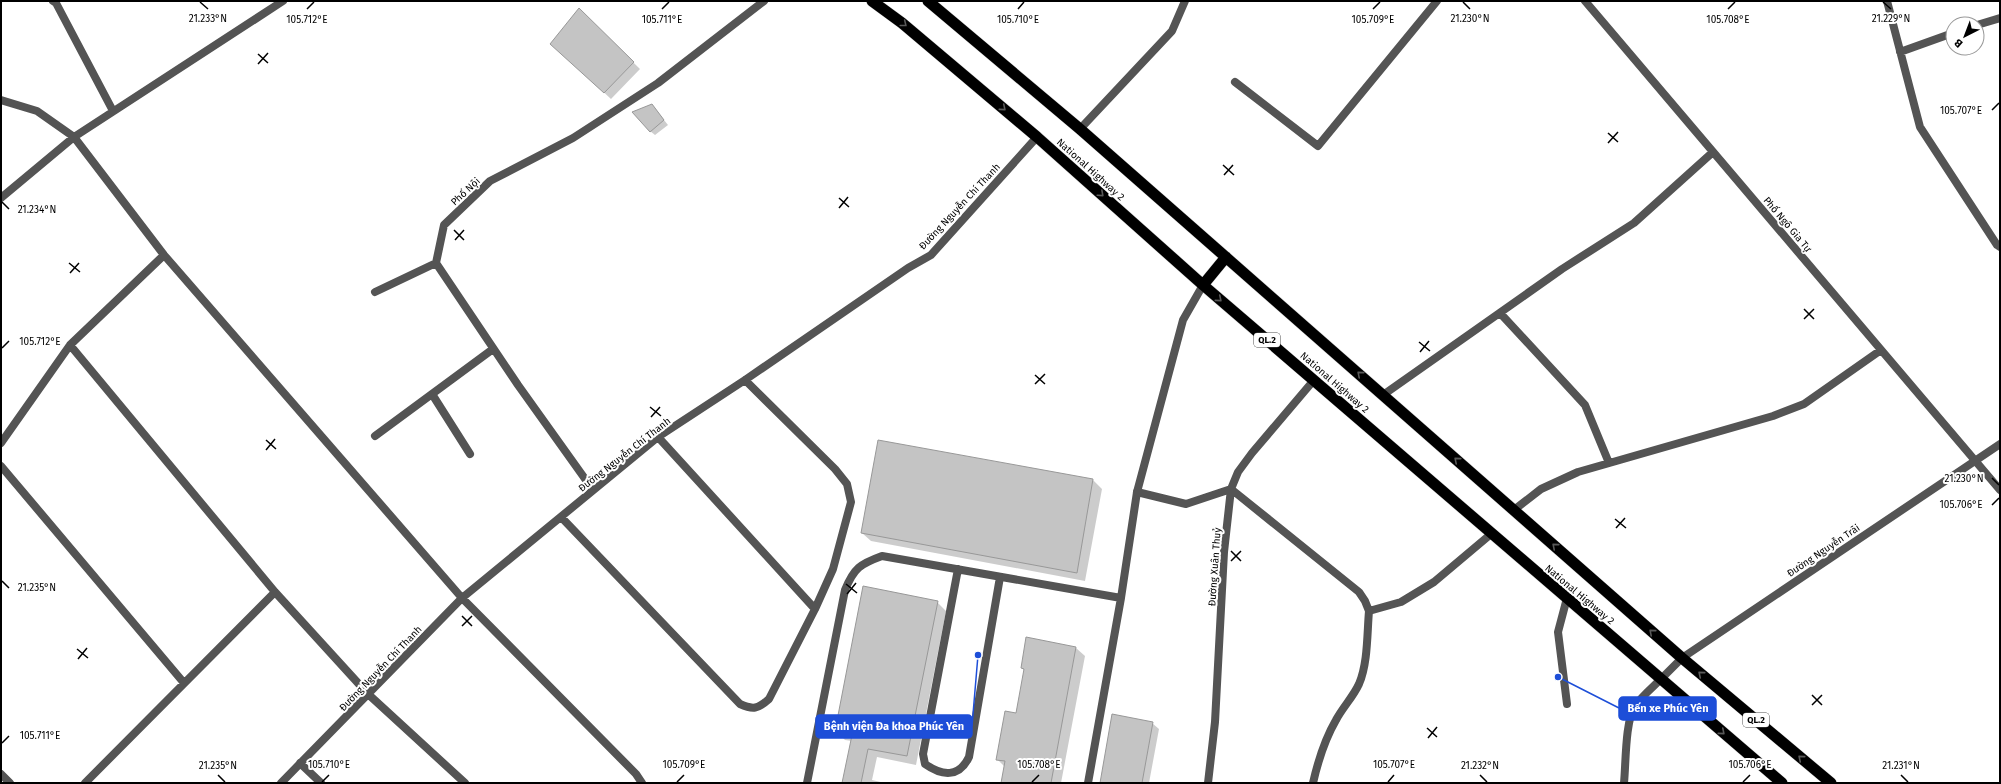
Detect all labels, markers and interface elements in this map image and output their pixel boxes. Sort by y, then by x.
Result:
text: 21.233°N [189,13,227,25]
text: 21.230°N [1451,13,1489,25]
text: 21.229°N [1872,13,1910,25]
text: 105.712°E [286,14,328,26]
text: 105.711°E [642,14,682,26]
text: 105.710°E [997,14,1039,26]
text: 105.709°E [1352,14,1394,26]
text: 105.708°E [1706,14,1750,26]
north arrow [1945,16,1985,56]
one-way arrow [899,20,906,27]
text: B [1952,36,1966,50]
one-way arrow [998,104,1006,111]
text: 105.707°E [1940,105,1982,117]
street label: National Highway 2 [1054,136,1127,203]
street label: Đường Nguyễn Chí Thanh [916,160,1003,252]
street label: Phố Nội [448,174,483,208]
one-way arrow [1096,189,1104,197]
street label: Phố Ngô Gia Tự [1761,194,1815,255]
text: 21.234°N [18,204,56,216]
one-way arrow [1214,294,1222,301]
road number: QL.2 [1254,333,1280,347]
text: 105.712°E [19,336,61,348]
street label: National Highway 2 [1298,350,1371,416]
one-way arrow [1357,372,1364,379]
street label: Đường Nguyễn Chí Thanh [576,414,673,494]
one-way arrow [1455,458,1462,465]
text: 21.230°N [1945,473,1983,485]
text: 105.706°E [1939,499,1983,511]
street label: Đường Nguyễn Trãi [1784,521,1862,580]
street label: Đường Xuân Thuỷ [1205,527,1224,607]
one-way arrow [1552,543,1560,551]
street label: National Highway 2 [1542,562,1617,627]
text: 21.235°N [18,582,56,594]
street label: Đường Nguyễn Chí Thanh [336,623,425,714]
one-way arrow [1650,630,1657,637]
one-way arrow [1699,672,1706,679]
callout: Bến xe Phúc Yên [1619,697,1716,720]
text: Bến xe Phúc Yên [1627,702,1709,715]
road number: QL.2 [1743,713,1769,727]
callout: Bệnh viện Đa khoa Phúc Yên [816,715,972,738]
text: Bệnh viện Đa khoa Phúc Yên [824,720,964,733]
one-way arrow [1717,727,1725,735]
text: 105.711°E [20,730,60,742]
one-way arrow [1798,755,1806,762]
text: 105.710°E [308,759,350,771]
text: 105.709°E [663,759,705,771]
text: 105.708°E [1017,759,1061,771]
text: 105.707°E [1373,759,1415,771]
text: 105.706°E [1728,759,1772,771]
text: 21.235°N [199,760,237,772]
text: 21.232°N [1461,760,1499,772]
text: 21.231°N [1882,760,1920,772]

